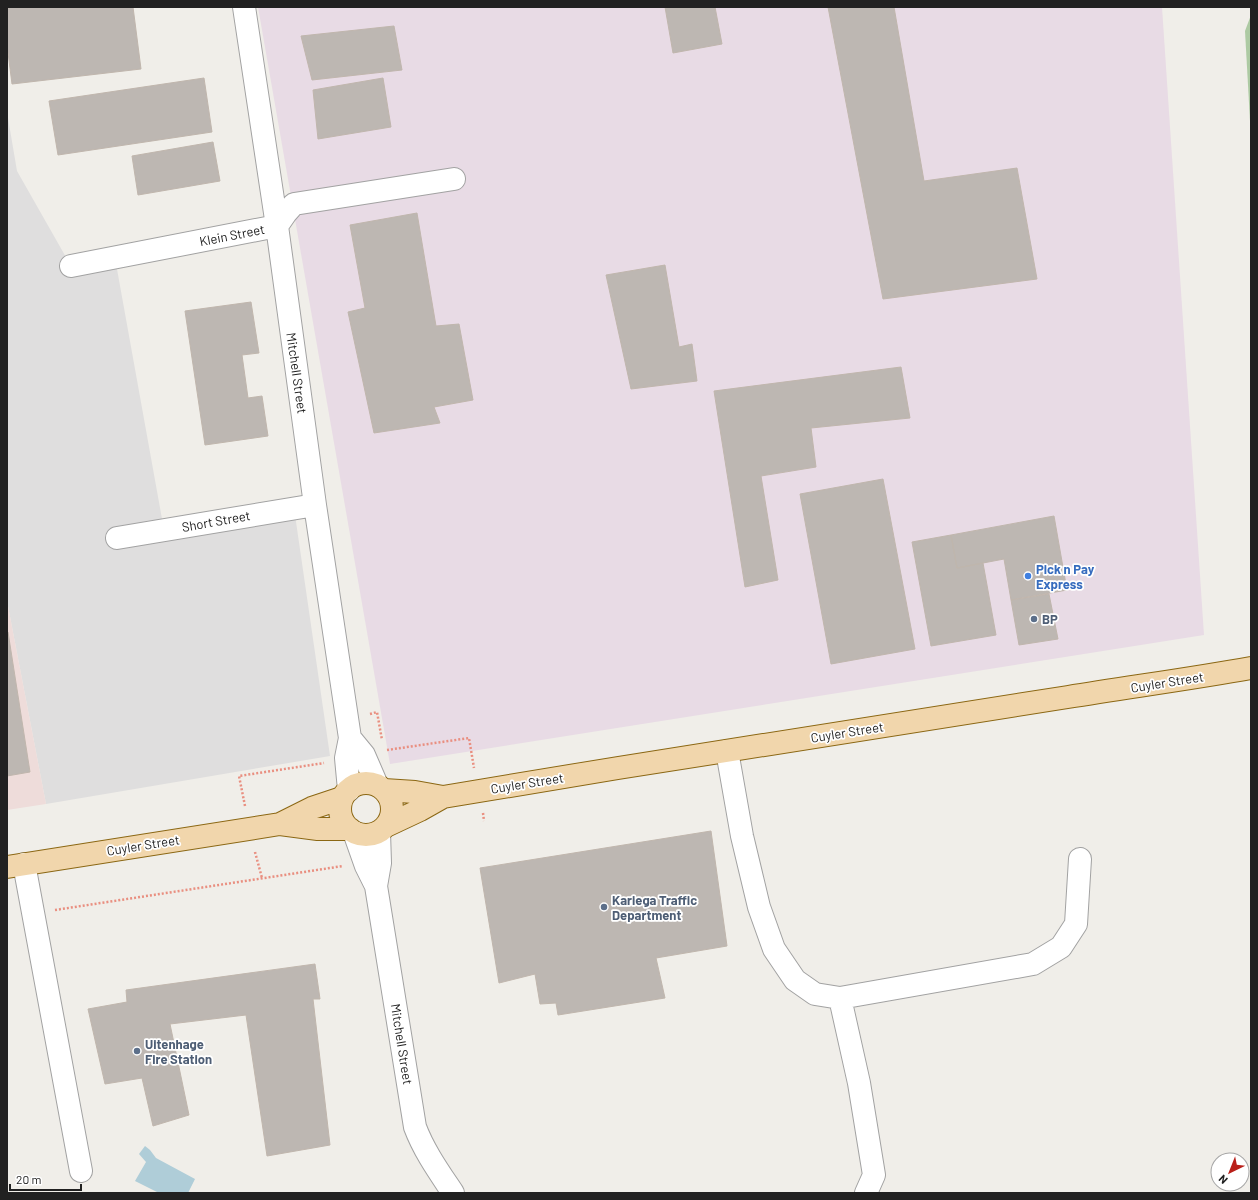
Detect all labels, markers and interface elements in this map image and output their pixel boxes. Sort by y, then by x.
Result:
street label: Klein Street [198,221,266,249]
street label: Mitchell Street [283,331,311,415]
street label: Short Street [180,507,252,535]
place label: Pick n Pay Express [1036,561,1095,592]
marker: Pick n Pay Express [1023,571,1033,581]
place label: BP [1042,611,1058,627]
marker: BP [1029,614,1039,624]
street label: Cuyler Street [1129,668,1205,696]
street label: Cuyler Street [809,718,885,746]
street label: Cuyler Street [489,769,565,797]
street label: Cuyler Street [105,831,181,859]
place label: Kariega Traffic Department [612,892,697,923]
marker: Kariega Traffic Department [599,902,609,912]
street label: Mitchell Street [388,1002,416,1086]
place label: Uitenhage Fire Station [145,1036,212,1067]
marker: Uitenhage Fire Station [132,1046,142,1056]
north arrow [1210,1152,1250,1192]
scale bar [10,1166,81,1192]
text: 20 m [16,1172,42,1186]
text: N [1216,1172,1230,1187]

